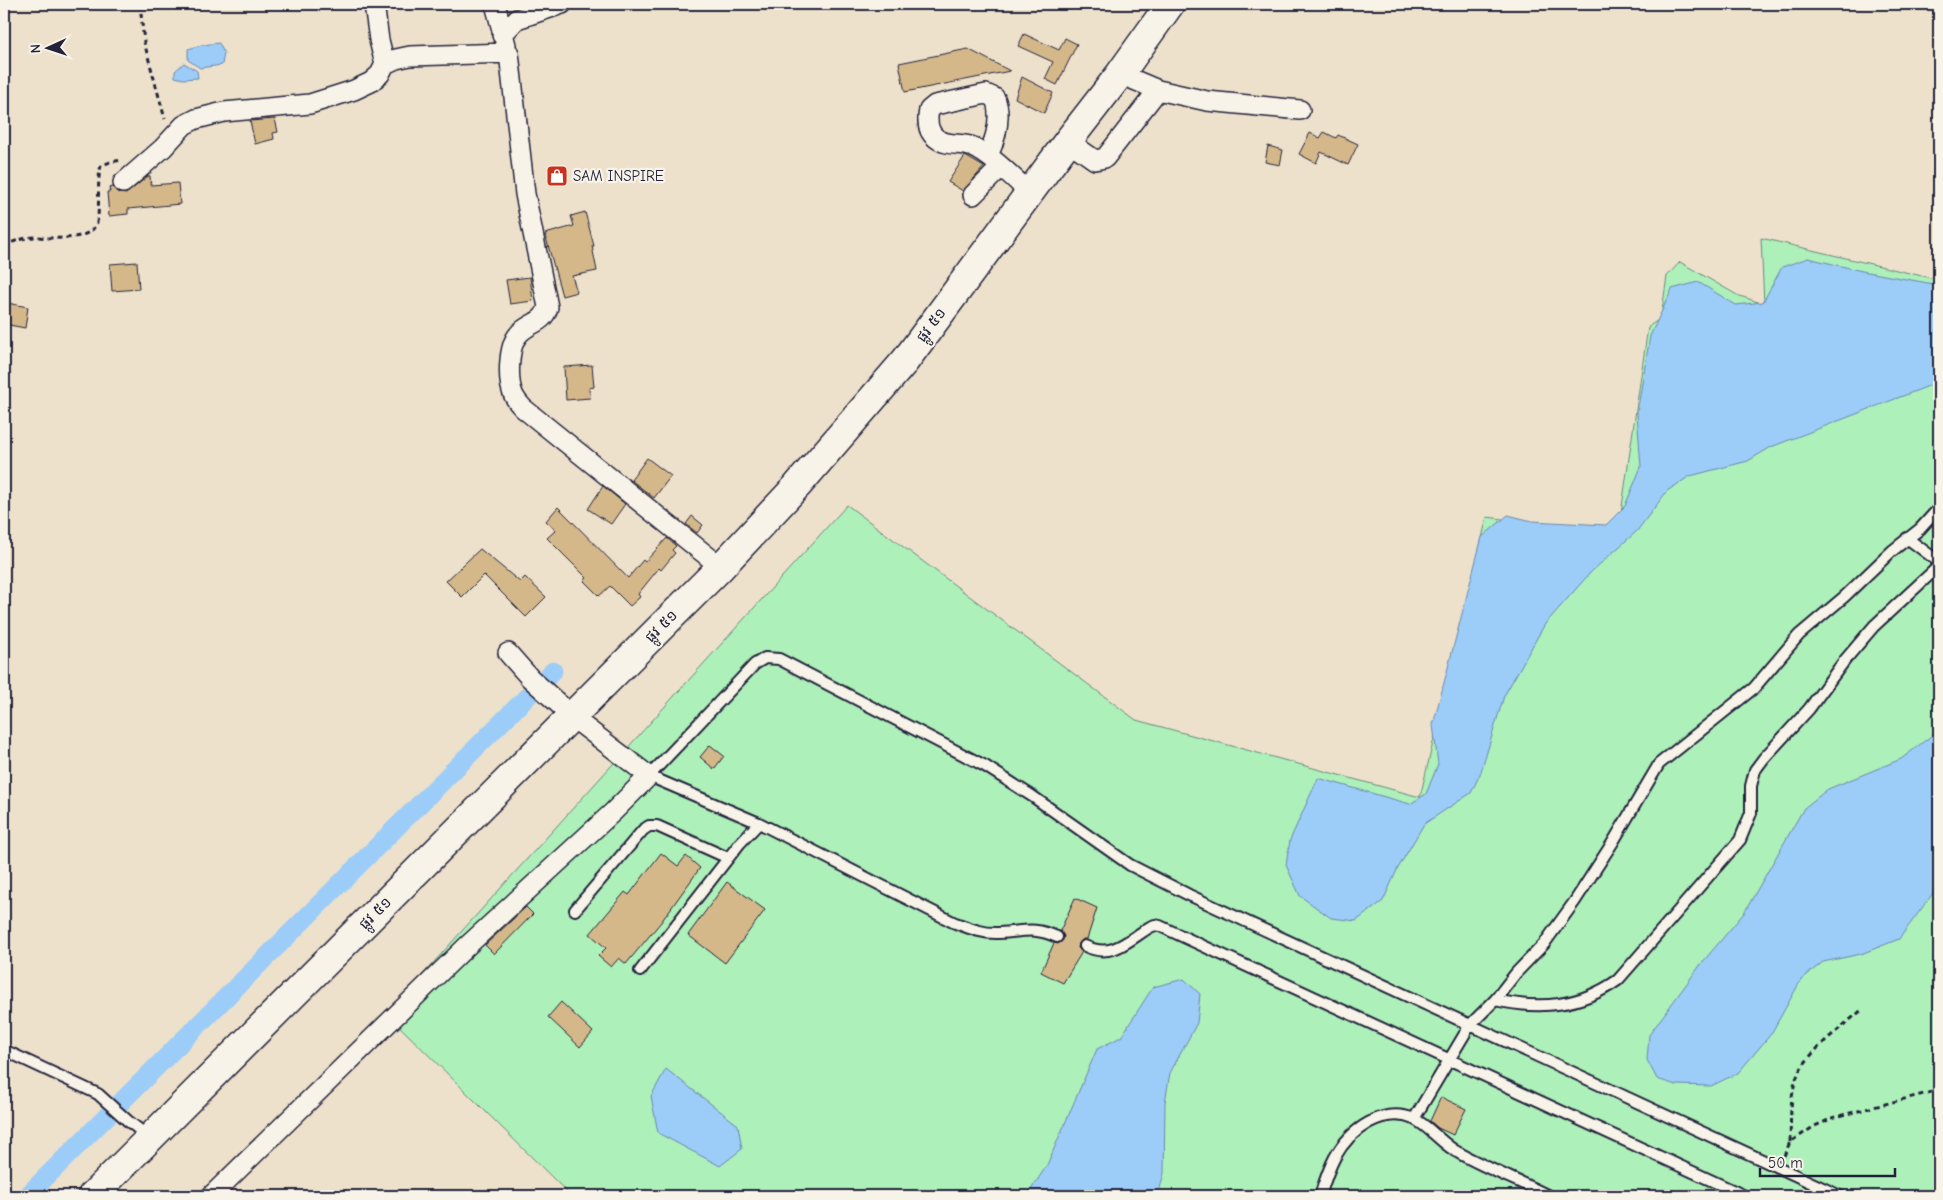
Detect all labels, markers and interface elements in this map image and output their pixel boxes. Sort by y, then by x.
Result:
north arrow [22,22,72,72]
text: N [27,44,44,54]
shop icon: SAM INSPIRE [545,164,569,188]
place label: SAM INSPIRE [573,167,664,185]
street label: ផ្លូវ ៥១ [912,304,953,348]
street label: ផ្លូវ ៥១ [641,606,684,649]
street label: ផ្លូវ ៥១ [355,893,398,936]
scale bar [1760,1145,1896,1177]
text: 50 m [1768,1154,1803,1172]

